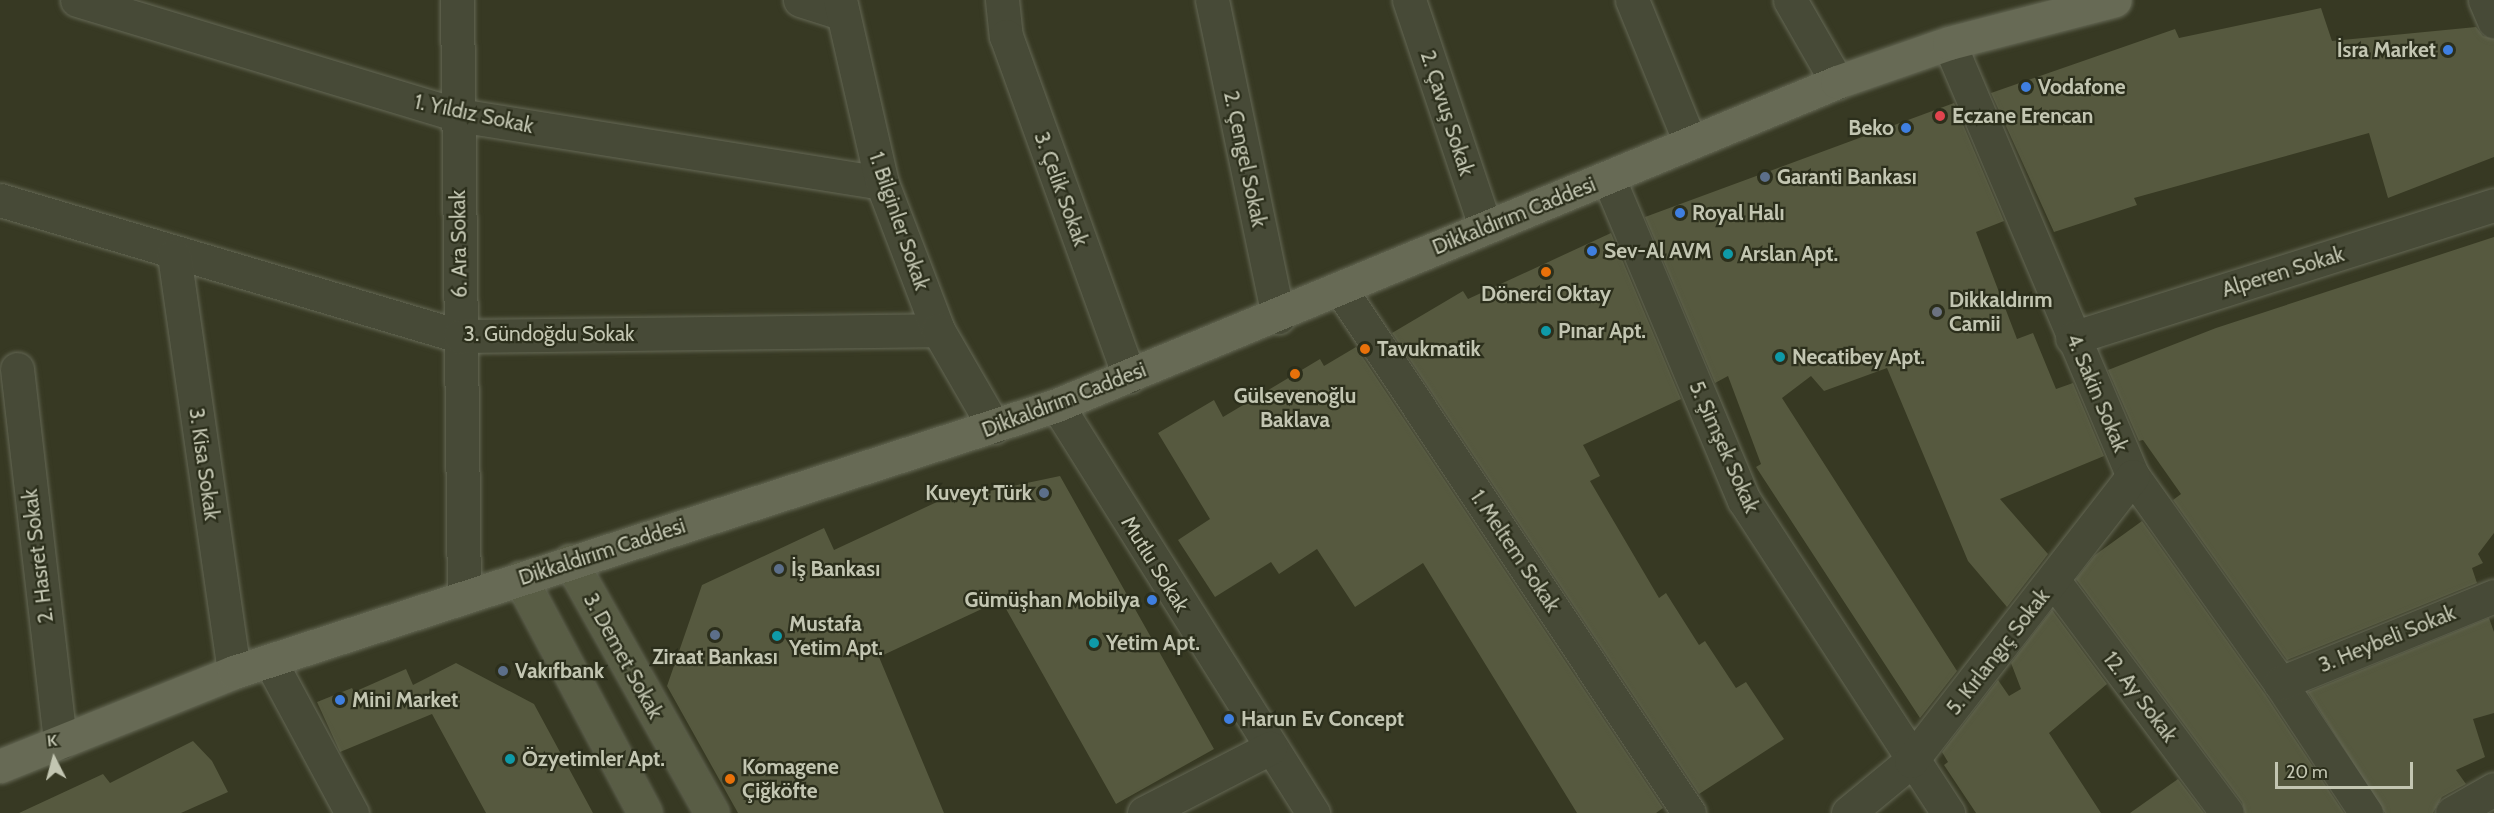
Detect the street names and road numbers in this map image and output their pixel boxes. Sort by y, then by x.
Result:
street label: 2. Çavuş Sokak [1415,47,1479,179]
street label: 1. Yıldız Sokak [412,89,536,139]
street label: 2. Çengel Sokak [1218,89,1272,229]
street label: 3. Çelik Sokak [1029,128,1093,250]
street label: 1. Bilginler Sokak [864,149,934,293]
street label: Dikkaldırım Caddesi [1429,172,1599,260]
street label: 6. Ara Sokak [445,190,473,298]
street label: Alperen Sokak [2219,241,2347,303]
street label: 3. Gündoğdu Sokak [464,321,634,347]
street label: 4. Sakin Sokak [2061,330,2133,456]
street label: Dikkaldırım Caddesi [978,357,1150,443]
street label: 5. Şimşek Sokak [1684,377,1764,517]
street label: 3. Kisa Sokak [184,406,224,522]
street label: 1. Meltem Sokak [1465,485,1565,617]
street label: 2. Hasret Sokak [17,487,59,625]
street label: Mutlu Sokak [1116,511,1194,617]
street label: Dikkaldırım Caddesi [515,513,689,591]
street label: 5. Kırlangıç Sokak [1941,584,2055,720]
street label: 3. Demet Sokak [578,589,668,723]
street label: 3. Heybeli Sokak [2315,600,2459,678]
street label: 12. Ay Sokak [2098,647,2182,747]

